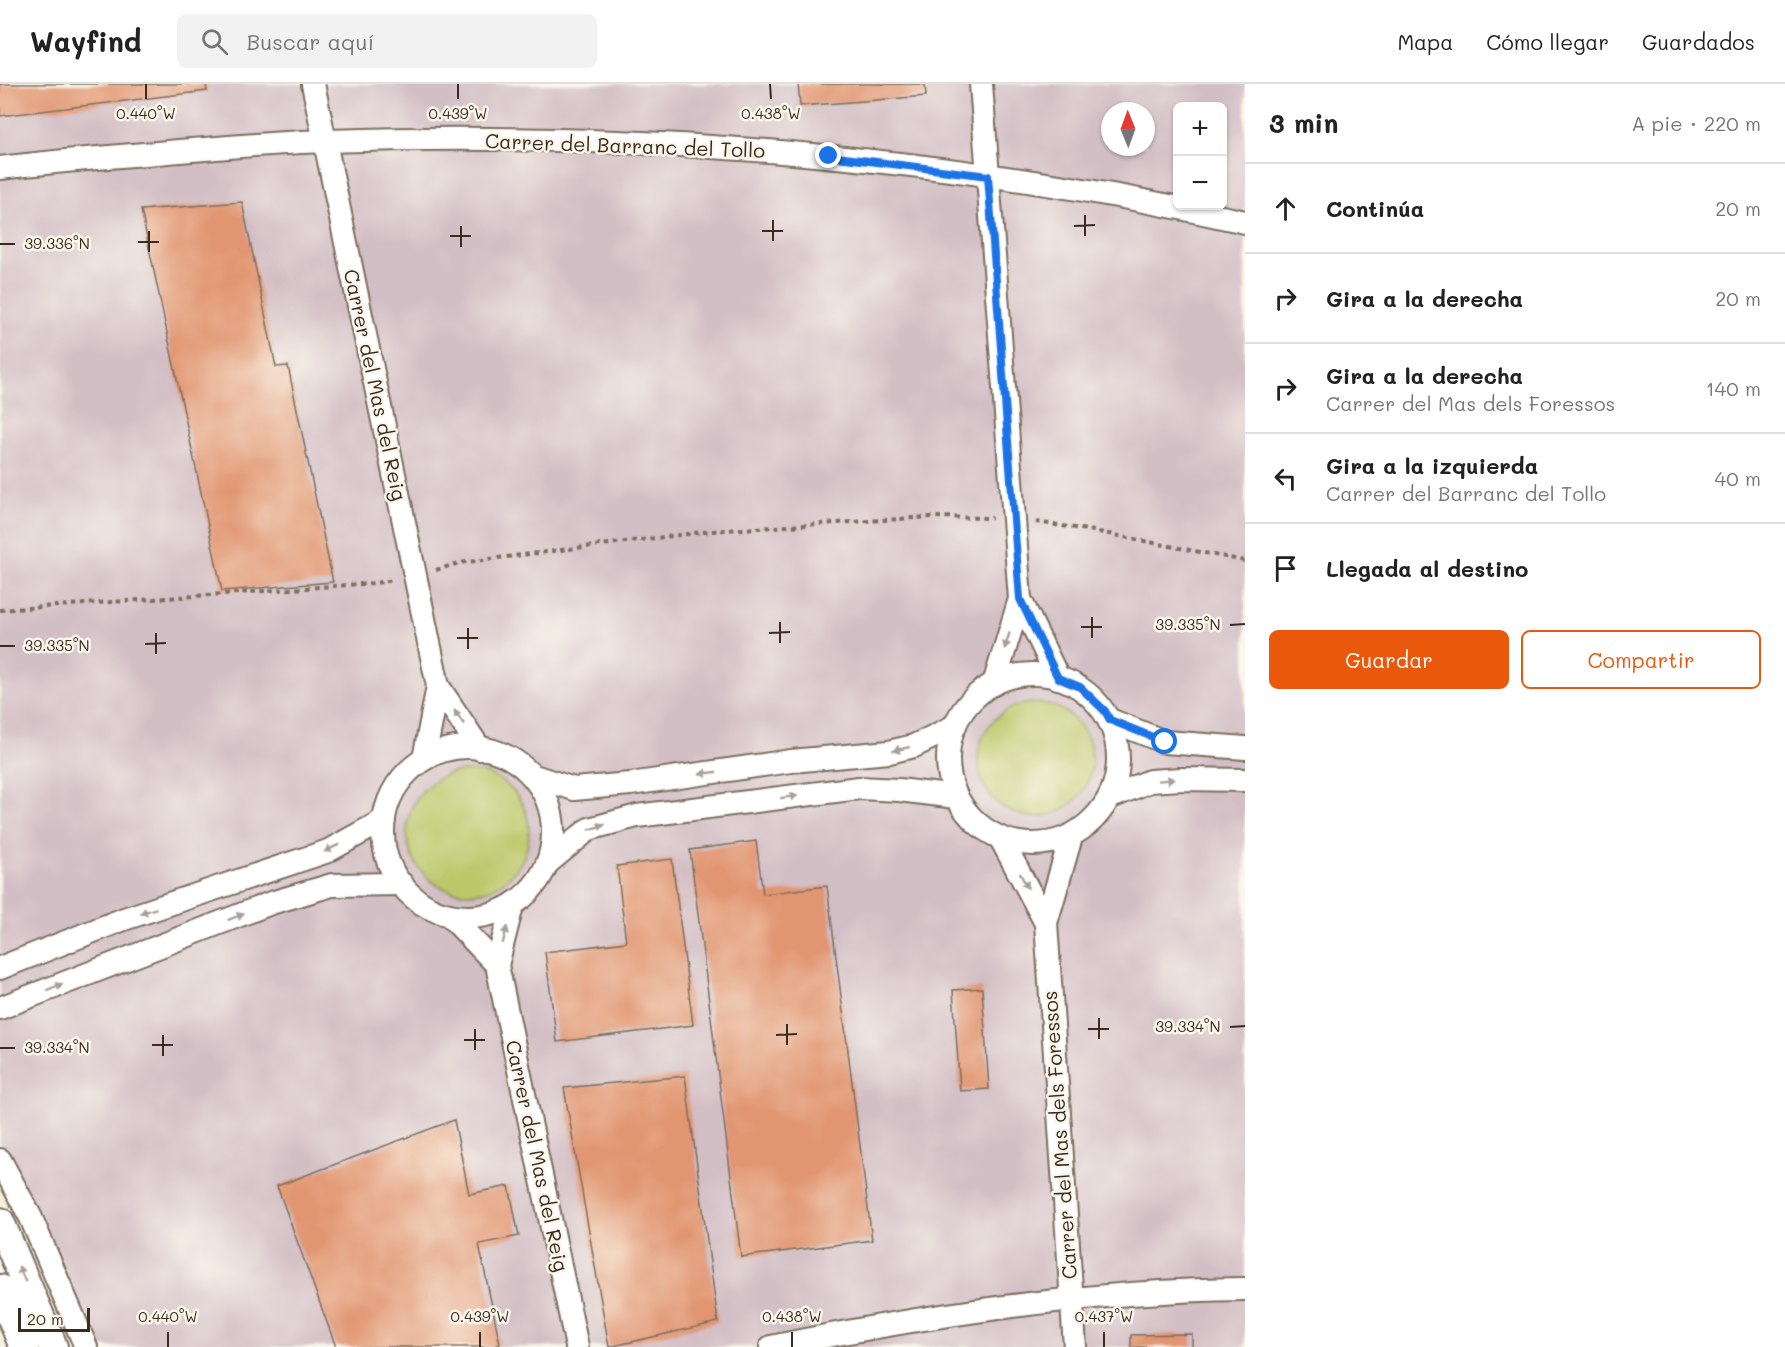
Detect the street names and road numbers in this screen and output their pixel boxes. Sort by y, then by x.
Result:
street label: Carrer del Barranc del Tollo [485,127,766,163]
street label: Carrer del Mas del Reig [339,267,413,503]
street label: Carrer del Mas dels Foressos [1036,990,1082,1280]
street label: Carrer del Mas del Reig [501,1038,575,1274]

